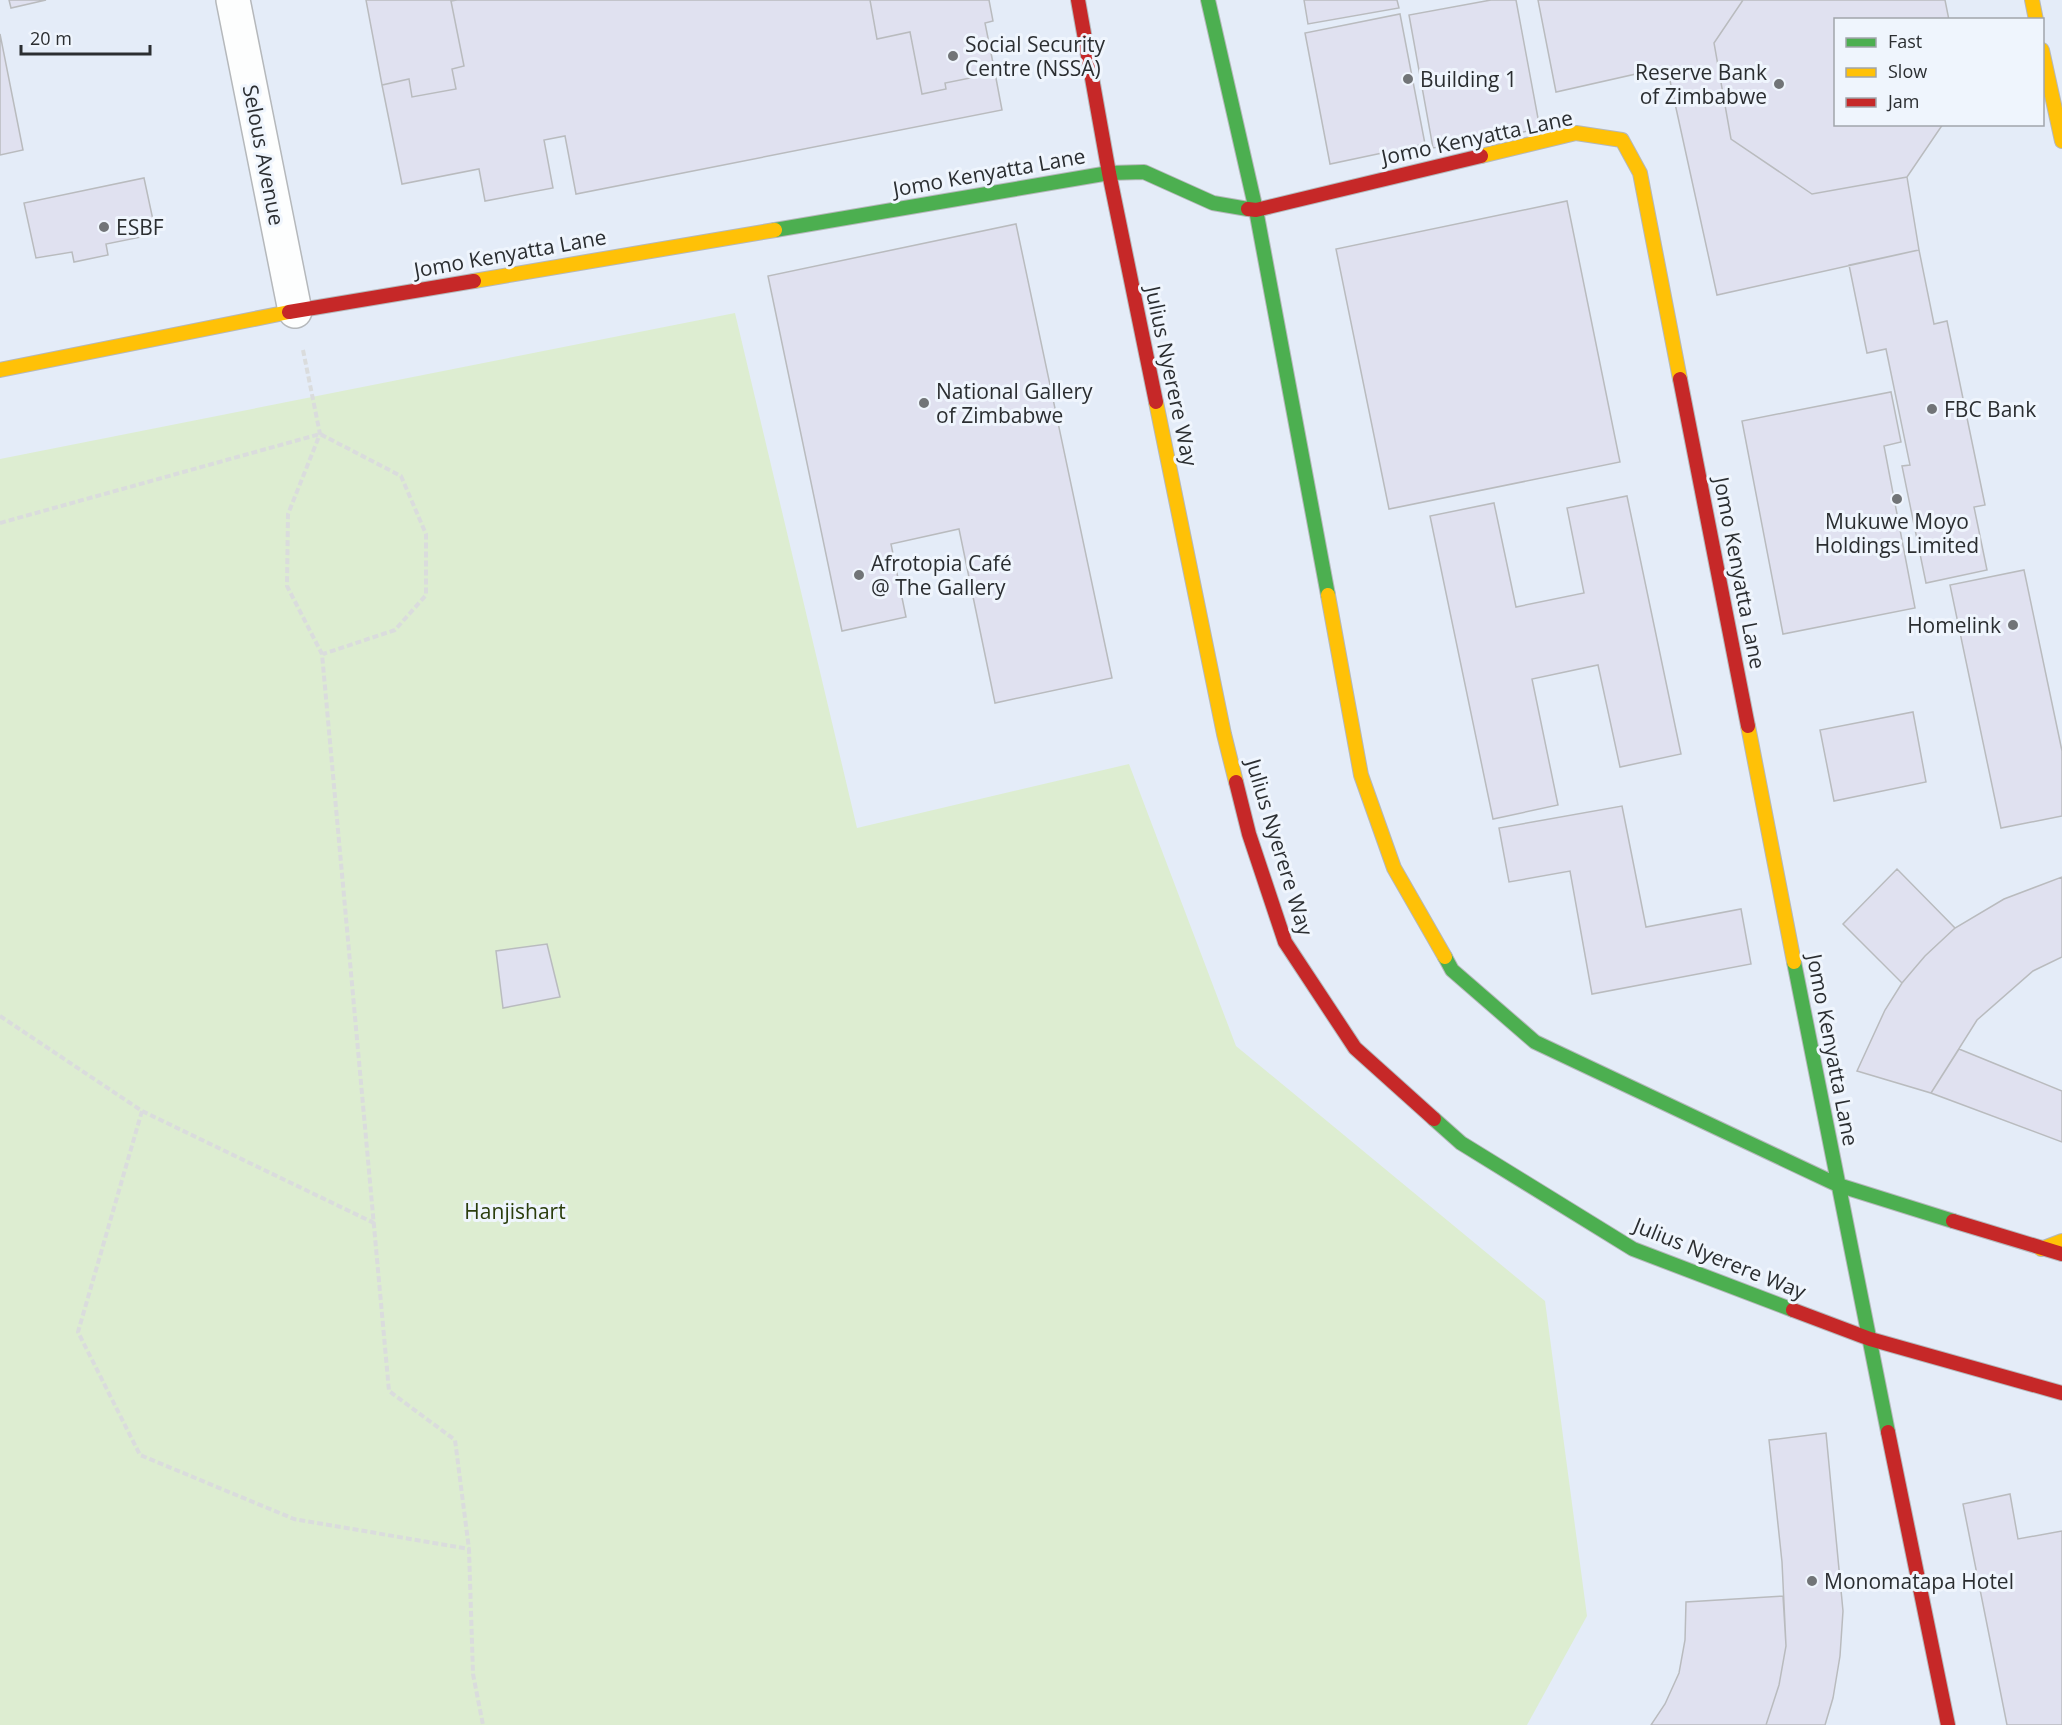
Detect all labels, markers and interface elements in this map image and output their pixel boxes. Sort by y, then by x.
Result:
scale bar [21,18,150,56]
legend [1834,18,2044,126]
text: 20 m [30,26,72,50]
text: Fast [1888,29,1922,53]
place label: Social Security Centre (NSSA) [965,30,1106,82]
marker: Social Security Centre (NSSA) [946,49,960,63]
place label: Reserve Bank of Zimbabwe [1635,58,1767,110]
text: Slow [1888,59,1927,83]
place label: Building 1 [1420,65,1517,93]
marker: Building 1 [1401,72,1415,86]
marker: Reserve Bank of Zimbabwe [1772,77,1786,91]
street label: Selous Avenue [237,82,291,228]
text: Jam [1886,89,1920,113]
street label: Jomo Kenyatta Lane [1377,103,1575,171]
street label: Jomo Kenyatta Lane [889,141,1087,203]
place label: ESBF [116,213,164,241]
marker: ESBF [97,220,111,234]
street label: Jomo Kenyatta Lane [410,222,608,284]
street label: Julius Nyerere Way [1139,281,1205,469]
place label: National Gallery of Zimbabwe [936,377,1093,429]
place label: FBC Bank [1944,395,2036,423]
marker: National Gallery of Zimbabwe [917,396,931,410]
marker: FBC Bank [1925,402,1939,416]
street label: Jomo Kenyatta Lane [1707,473,1772,671]
marker: Mukuwe Moyo Holdings Limited [1890,492,1904,506]
place label: Mukuwe Moyo Holdings Limited [1815,507,1979,559]
place label: Afrotopia Café @ The Gallery [871,549,1012,601]
marker: Afrotopia Café @ The Gallery [852,568,866,582]
place label: Homelink [1907,611,2001,639]
marker: Homelink [2006,618,2020,632]
street label: Julius Nyerere Way [1239,753,1320,939]
street label: Jomo Kenyatta Lane [1800,950,1865,1148]
park label: Hanjishart [464,1197,566,1225]
street label: Julius Nyerere Way [1628,1210,1811,1306]
place label: Monomatapa Hotel [1824,1567,2014,1595]
marker: Monomatapa Hotel [1805,1574,1819,1588]

